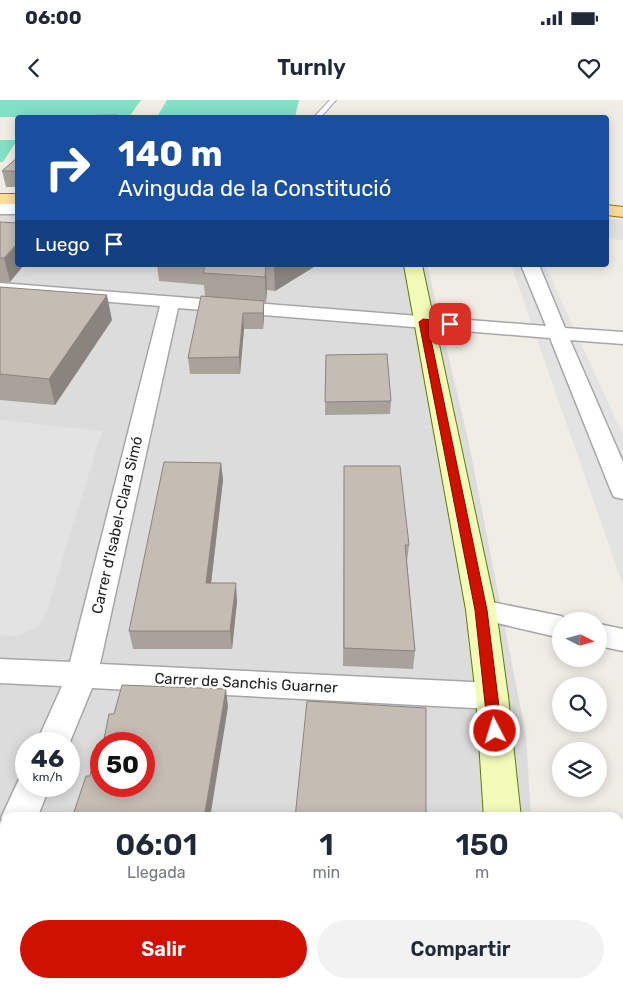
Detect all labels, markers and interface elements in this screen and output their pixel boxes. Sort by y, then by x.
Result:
text: 06:00 [25,6,82,29]
icon: back [20,54,48,82]
text: Turnly [277,54,346,81]
icon: heart [575,54,603,82]
text: 140 m [118,133,223,175]
icon: right [35,135,100,200]
text: Avinguda de la Constitució [118,175,391,202]
icon: arrive [100,230,128,258]
text: Luego [35,233,90,256]
pin [429,303,471,345]
icon: arrive [436,310,464,338]
street label: Carrer d'Isabel-Clara Simó [88,434,146,616]
north arrow [552,612,608,668]
map controls [552,612,607,797]
street label: Carrer de Sanchis Guarner [154,669,338,697]
button: search [552,677,607,732]
position arrow [468,704,520,756]
speed limit sign: 50 [90,732,155,797]
button: layers [552,742,607,797]
text: 46 [31,744,64,773]
text: km/h [33,770,62,784]
text: 06:01 [115,827,197,863]
text: 1 [319,827,334,863]
text: 150 [455,827,509,863]
text: Llegada [127,863,186,882]
text: min [312,863,340,882]
text: m [475,863,489,882]
button: Salir [20,920,307,978]
button: Compartir [317,920,604,978]

